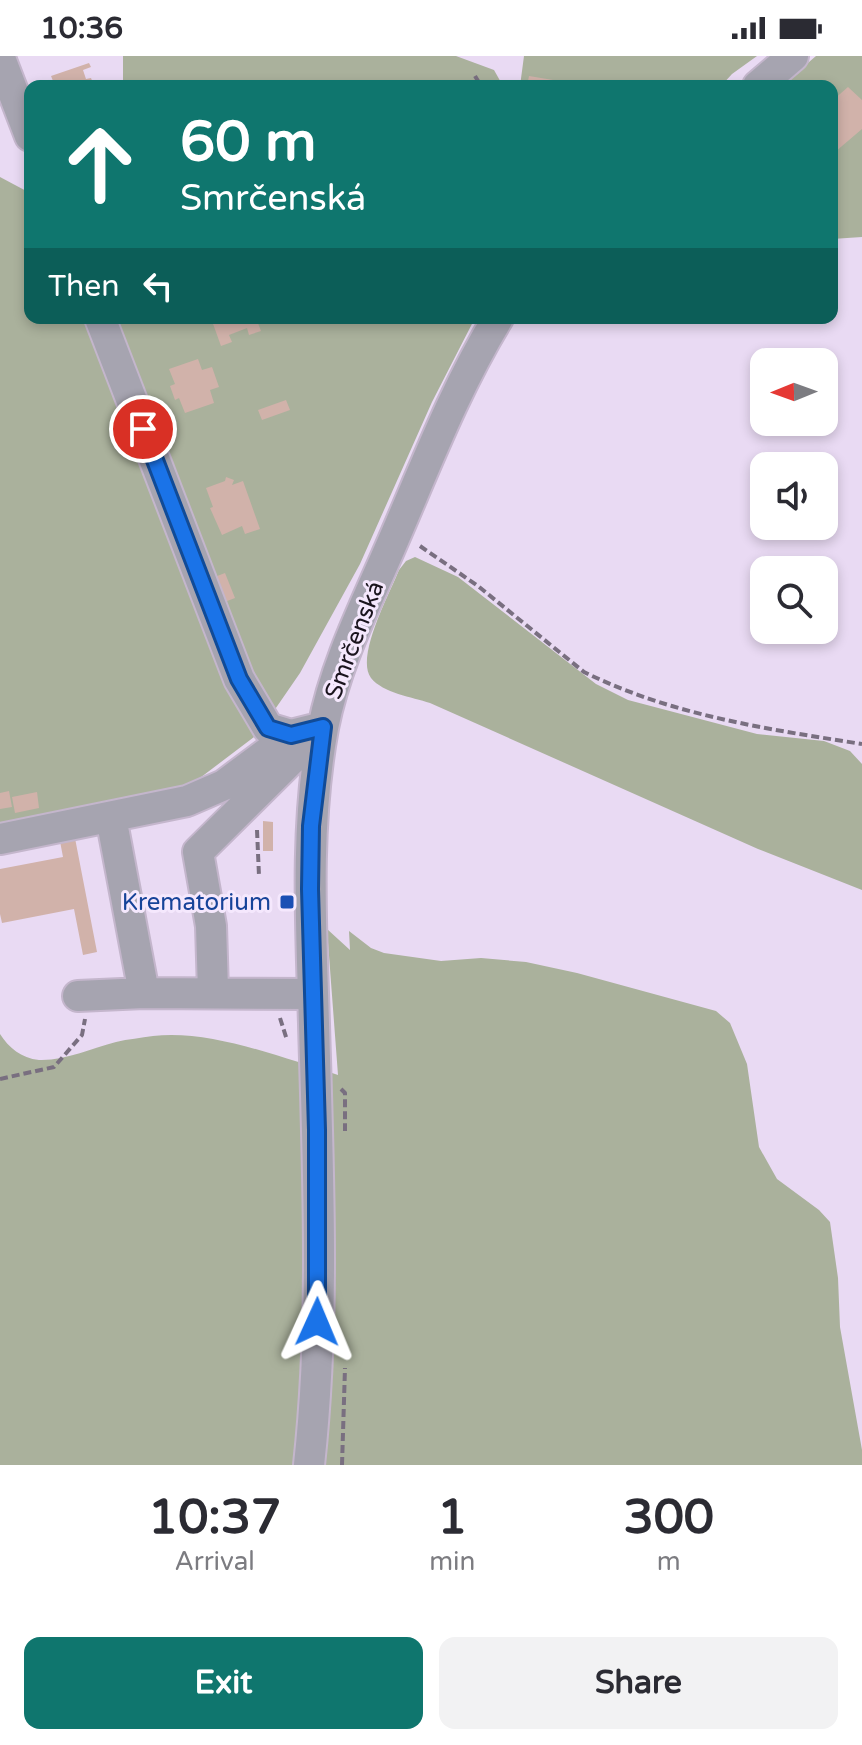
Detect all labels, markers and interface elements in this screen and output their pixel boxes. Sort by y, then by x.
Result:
text: 10:36 [40,10,123,47]
text: 60 m [180,109,316,176]
icon: ahead [48,112,152,216]
text: Smrčenská [180,177,366,220]
icon: left [136,264,180,308]
text: Then [48,268,120,305]
north arrow [750,348,838,436]
map controls [750,348,838,644]
pin [109,395,177,463]
icon: arrive [121,407,165,451]
button: sound [750,452,838,540]
button: search [750,556,838,644]
street label: Smrčenská [319,577,390,703]
place label: Krematorium [122,888,271,917]
marker: Krematorium [278,893,296,911]
position arrow [275,1280,359,1364]
text: 10:37 [148,1489,281,1547]
text: 1 [437,1489,467,1547]
text: 300 [623,1489,714,1547]
text: Arrival [174,1546,255,1577]
text: min [429,1546,475,1577]
text: m [657,1546,681,1577]
button: Exit [24,1637,423,1729]
button: Share [439,1637,838,1729]

